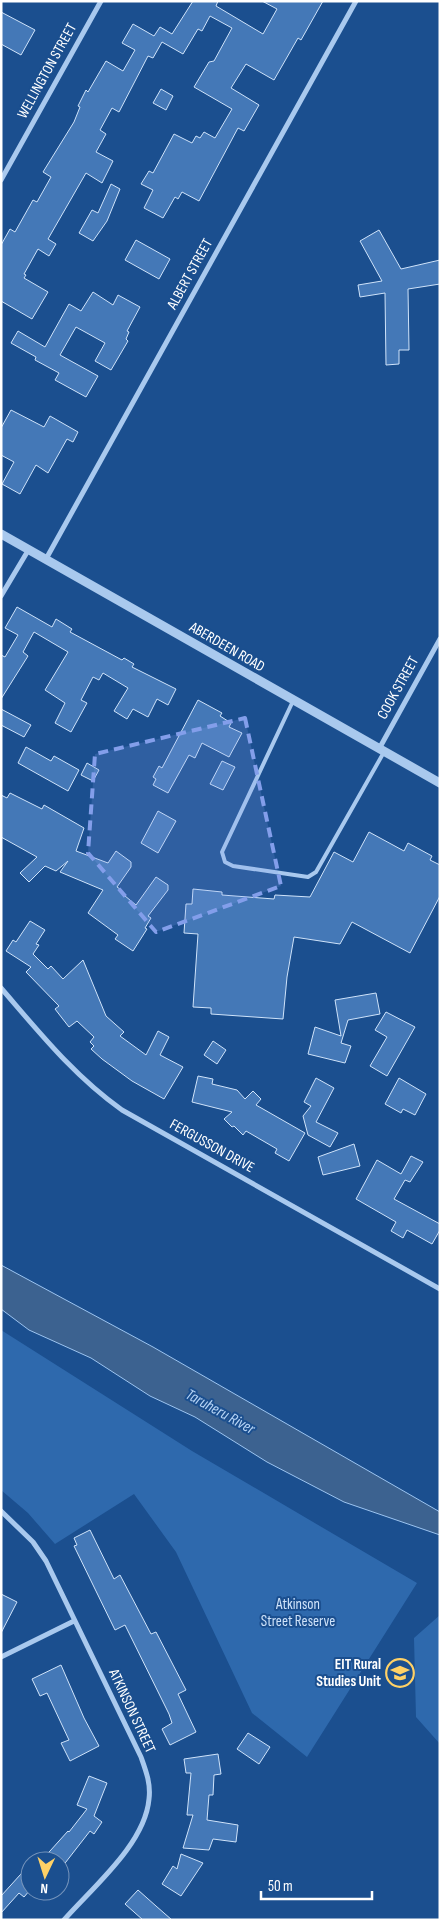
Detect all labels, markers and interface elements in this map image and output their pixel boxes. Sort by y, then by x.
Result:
street label: WELLINGTON STREET [13,20,81,122]
street label: ALBERT STREET [162,235,217,314]
street label: ABERDEEN ROAD [185,617,268,676]
street label: COOK STREET [373,653,423,723]
street label: FERGUSSON DRIVE [166,1115,258,1177]
water label: Taruheru River [182,1385,258,1439]
park label: Atkinson Street Reserve [261,1595,335,1631]
place label: EIT Rural Studies Unit [316,1655,381,1691]
school or university icon: EIT Rural Studies Unit [385,1658,415,1688]
street label: ATKINSON STREET [104,1665,160,1756]
north arrow [20,1851,70,1901]
scale bar [261,1868,372,1900]
text: 50 m [268,1877,293,1896]
text: N [40,1880,48,1897]

